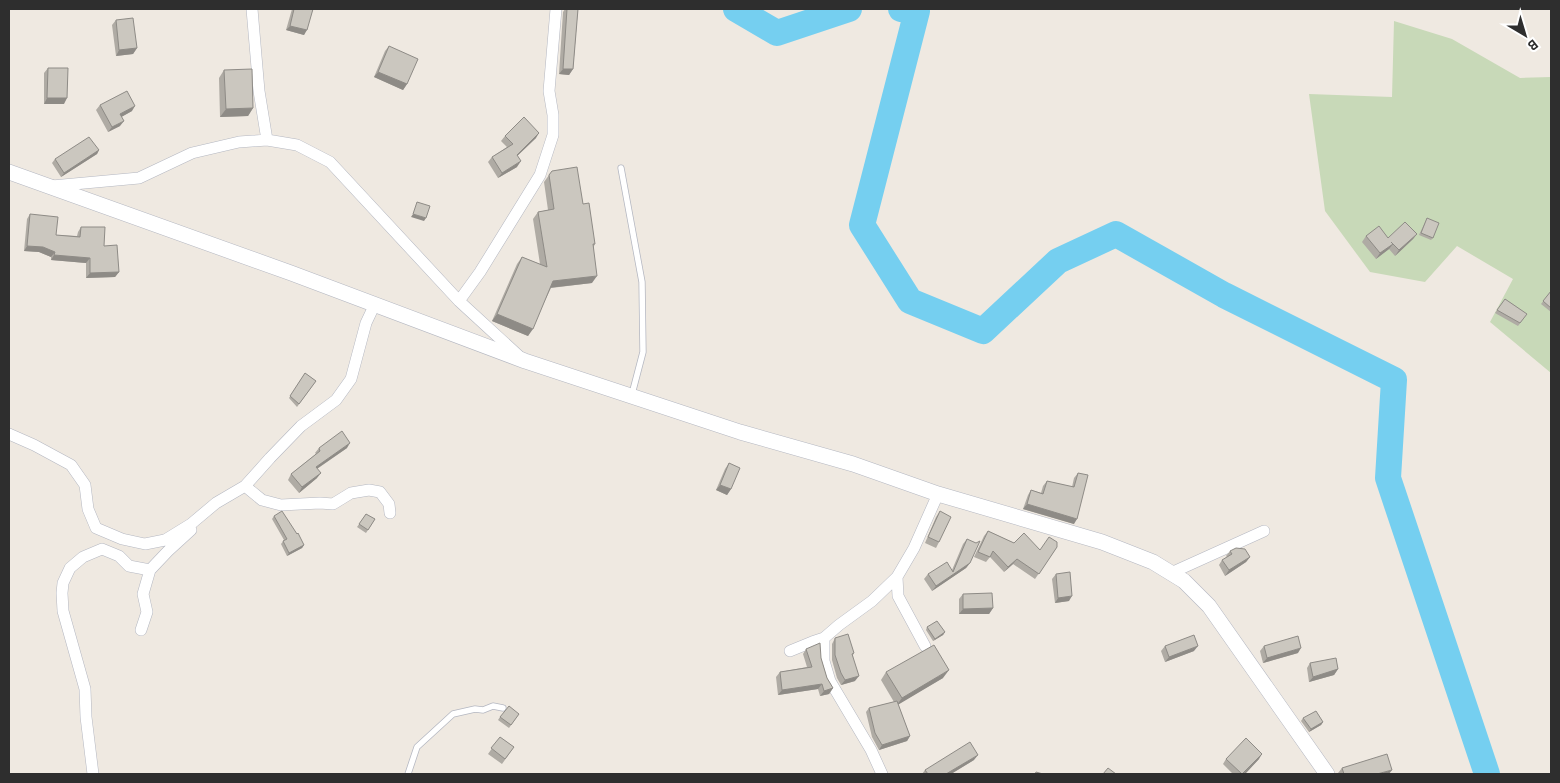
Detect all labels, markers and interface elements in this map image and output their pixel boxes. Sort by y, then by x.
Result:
north arrow [1500,10,1550,60]
text: B [1524,36,1542,55]

